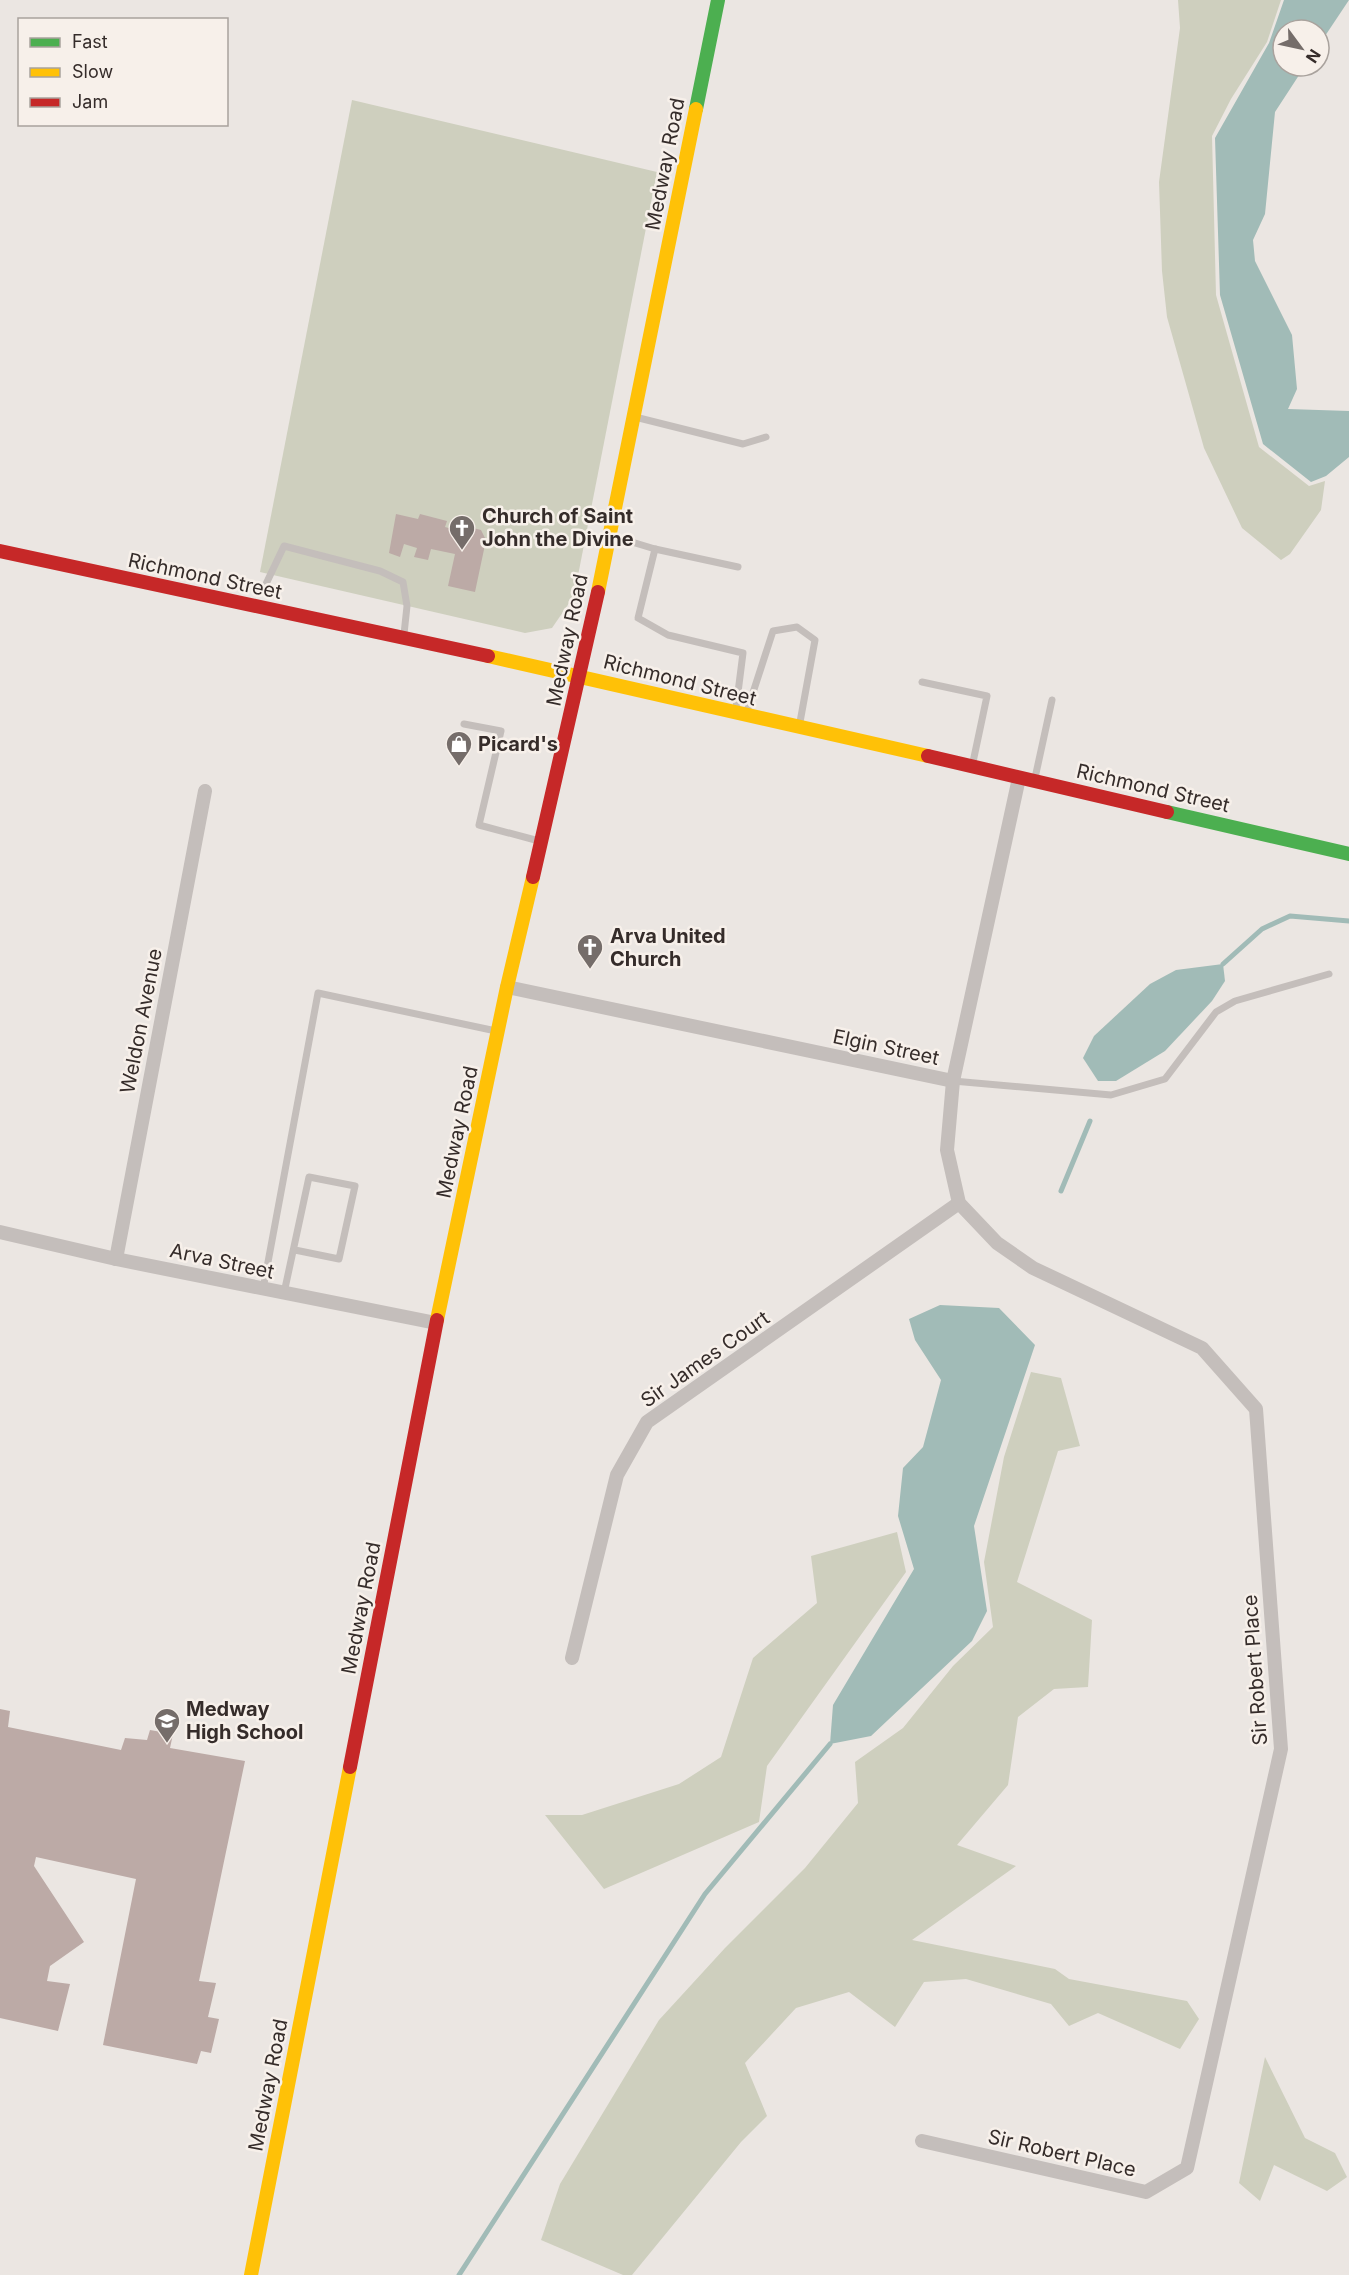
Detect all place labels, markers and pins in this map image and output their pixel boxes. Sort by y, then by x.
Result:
place label: Church of Saint John the Divine [482,504,634,551]
church icon: Church of Saint John the Divine [447,513,477,551]
shop icon: Picard's [444,729,474,767]
place label: Picard's [478,732,558,756]
place label: Arva United Church [610,924,726,971]
church icon: Arva United Church [575,932,605,970]
place label: Medway High School [186,1697,303,1744]
school or university icon: Medway High School [152,1706,182,1744]

